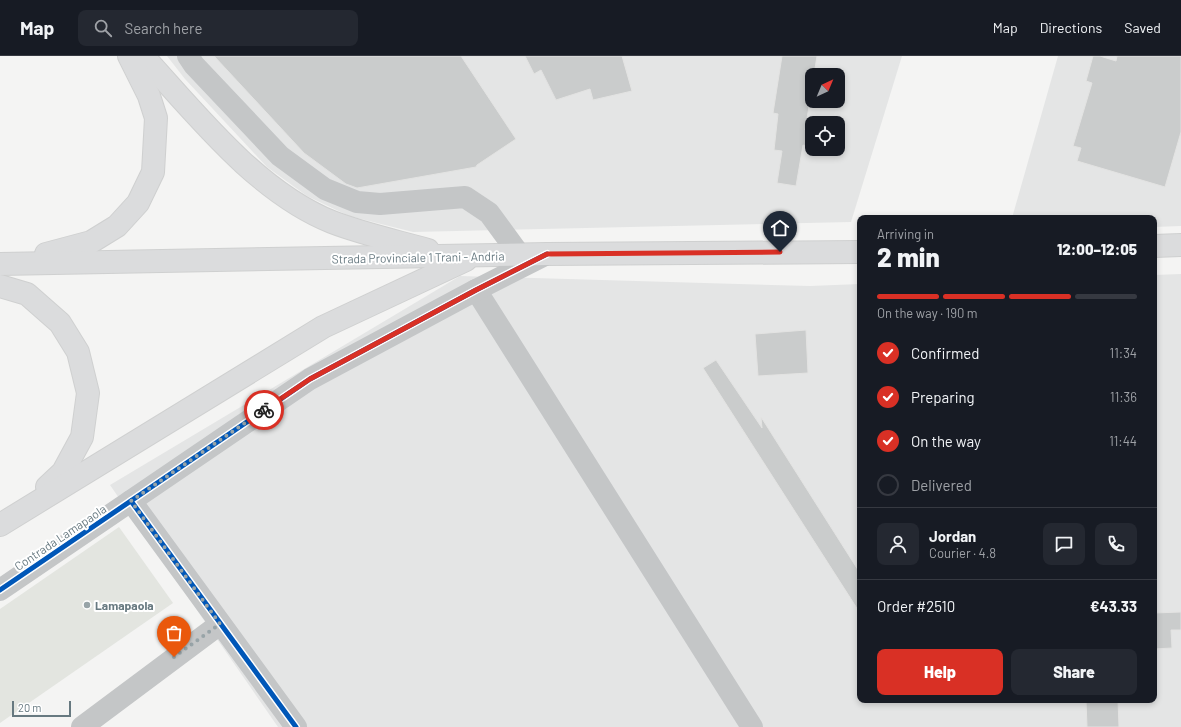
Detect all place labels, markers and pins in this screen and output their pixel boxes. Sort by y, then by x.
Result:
pin [763,211,797,252]
place label: Lamapaola [95,598,154,612]
marker: Lamapaola [82,600,92,610]
pin [157,616,191,657]

